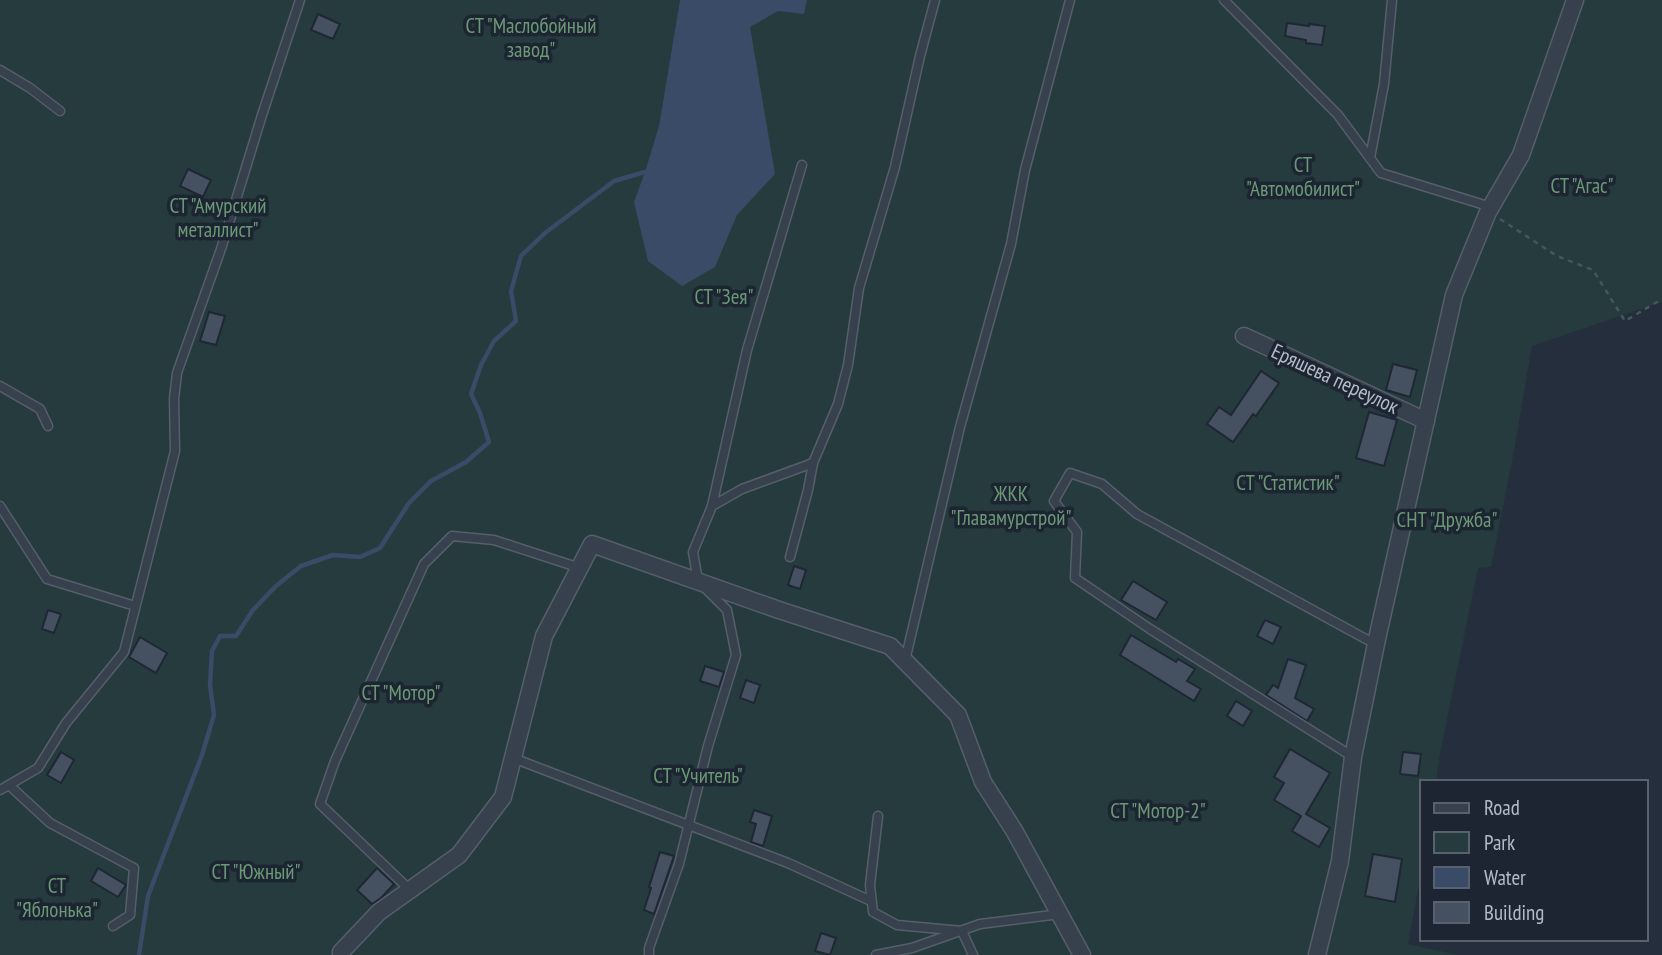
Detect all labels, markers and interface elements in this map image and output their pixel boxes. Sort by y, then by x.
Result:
park label: СТ "Маслобойный завод" [466,12,596,63]
park label: СТ "Автомобилист" [1246,151,1360,202]
park label: СТ "Агас" [1551,172,1613,199]
park label: СТ "Амурский металлист" [170,192,266,243]
park label: СТ "Зея" [695,283,754,310]
street label: Еряшева переулок [1267,337,1403,420]
park label: СТ "Статистик" [1236,469,1340,496]
park label: ЖКК "Главамурстрой" [951,480,1071,531]
park label: СНТ "Дружба" [1397,506,1497,533]
park label: СТ "Мотор" [362,679,440,706]
park label: СТ "Учитель" [653,762,743,789]
legend [1420,780,1648,941]
text: Road [1484,794,1520,821]
park label: СТ "Мотор-2" [1110,797,1206,824]
text: Park [1484,829,1515,856]
park label: СТ "Южный" [211,858,301,885]
text: Water [1484,864,1526,891]
park label: СТ "Яблонька" [16,872,98,923]
text: Building [1484,899,1544,926]

